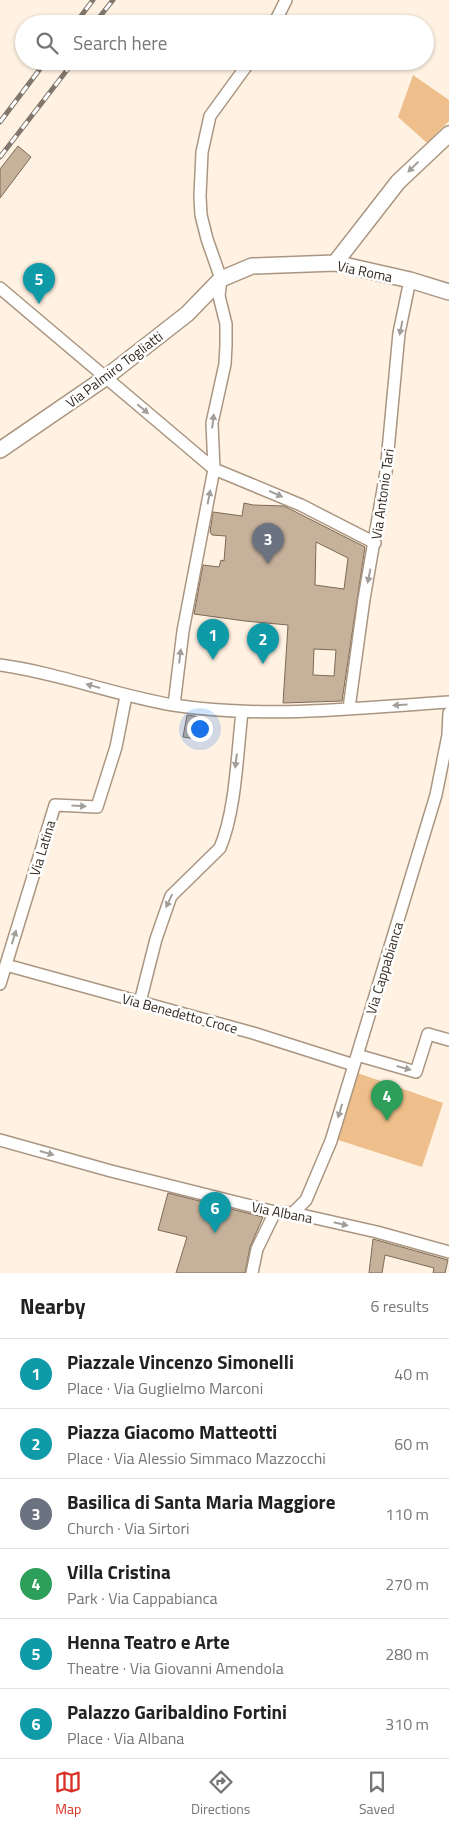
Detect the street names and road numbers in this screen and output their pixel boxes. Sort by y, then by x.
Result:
street label: Via Roma [335,255,395,287]
street label: Via Palmiro Togliatti [61,326,167,412]
street label: Via Antonio Tari [365,447,399,541]
street label: Via Latina [24,817,60,879]
street label: Via Cappabianca [360,919,408,1017]
street label: Via Benedetto Croce [120,987,240,1039]
street label: Via Albana [250,1196,314,1228]

